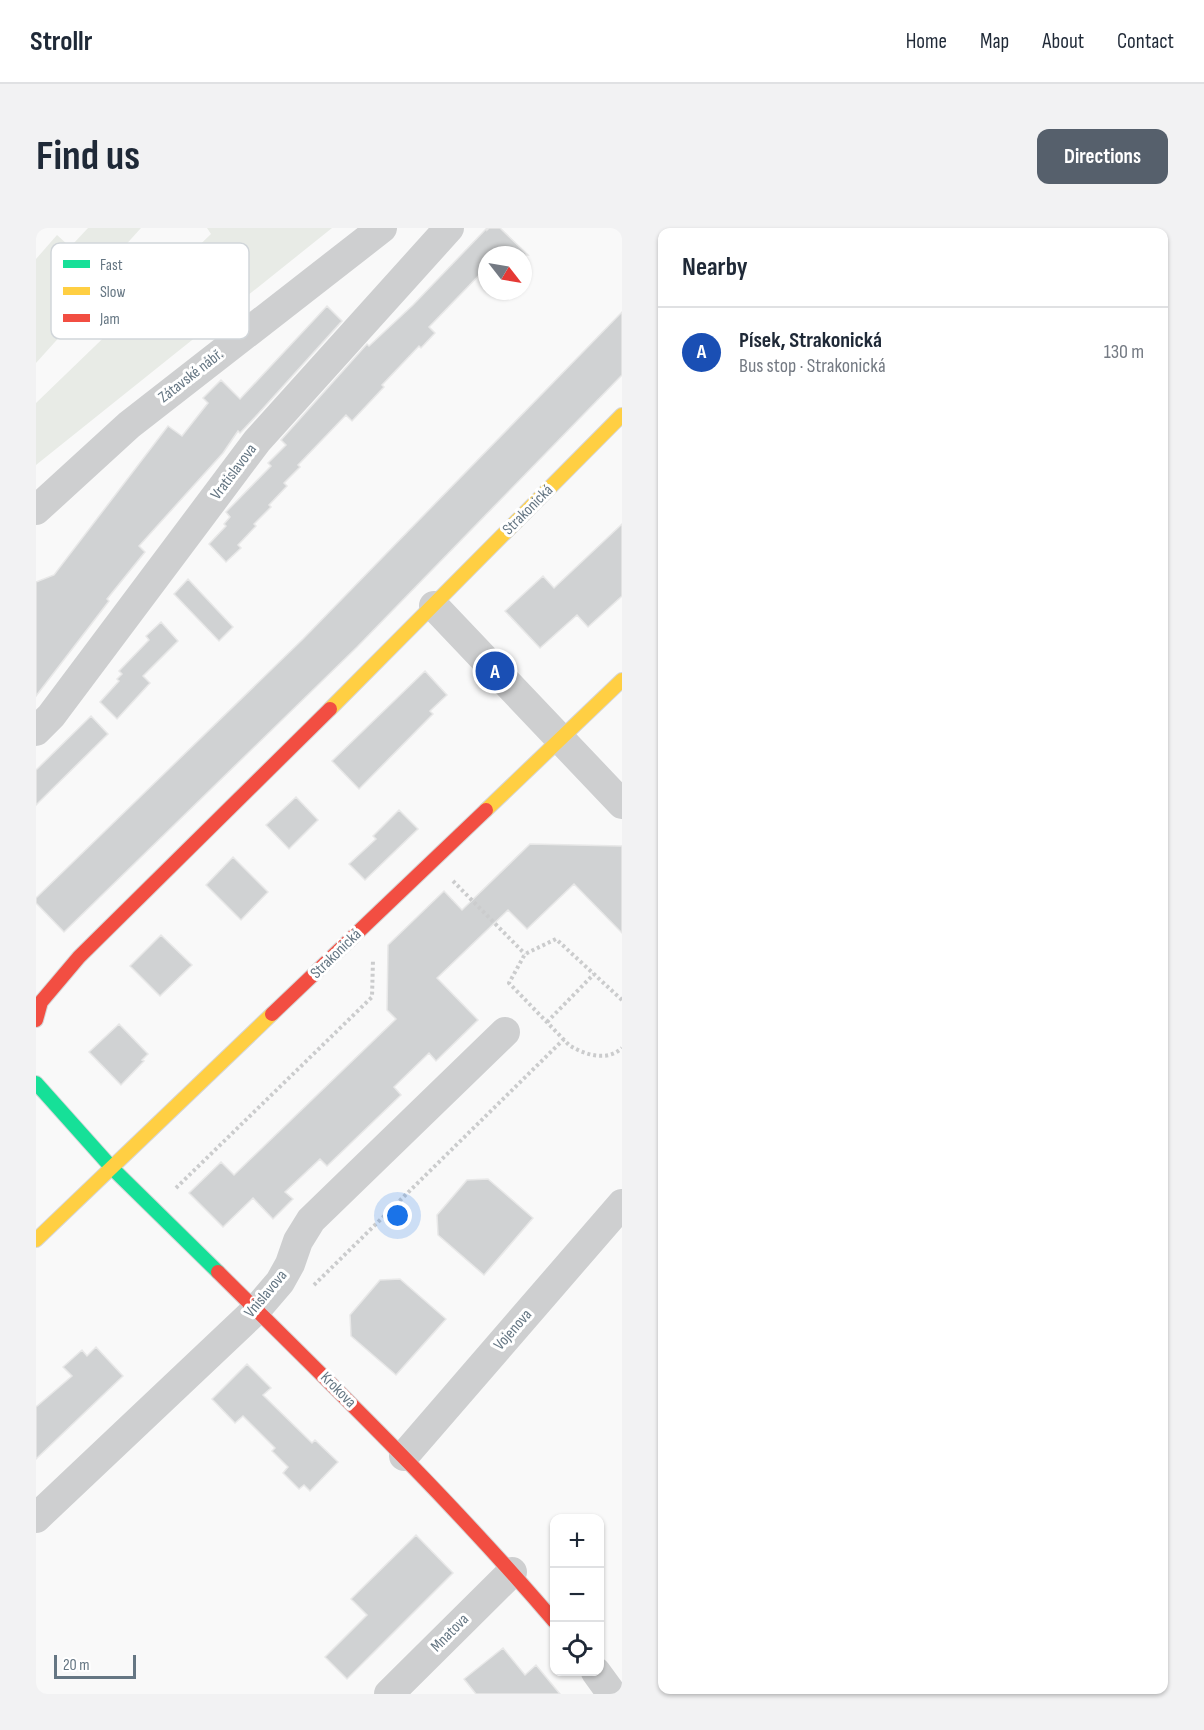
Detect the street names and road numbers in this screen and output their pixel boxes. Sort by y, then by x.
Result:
street label: Zátavské nábř. [155,345,227,407]
street label: Vratislavova [207,440,261,504]
street label: Strakonická [499,481,557,539]
street label: Strakonická [307,925,365,983]
street label: Vnislavova [241,1266,291,1322]
street label: Vojenova [490,1306,536,1354]
street label: Krokova [316,1368,360,1412]
street label: Mnatova [427,1610,473,1656]

